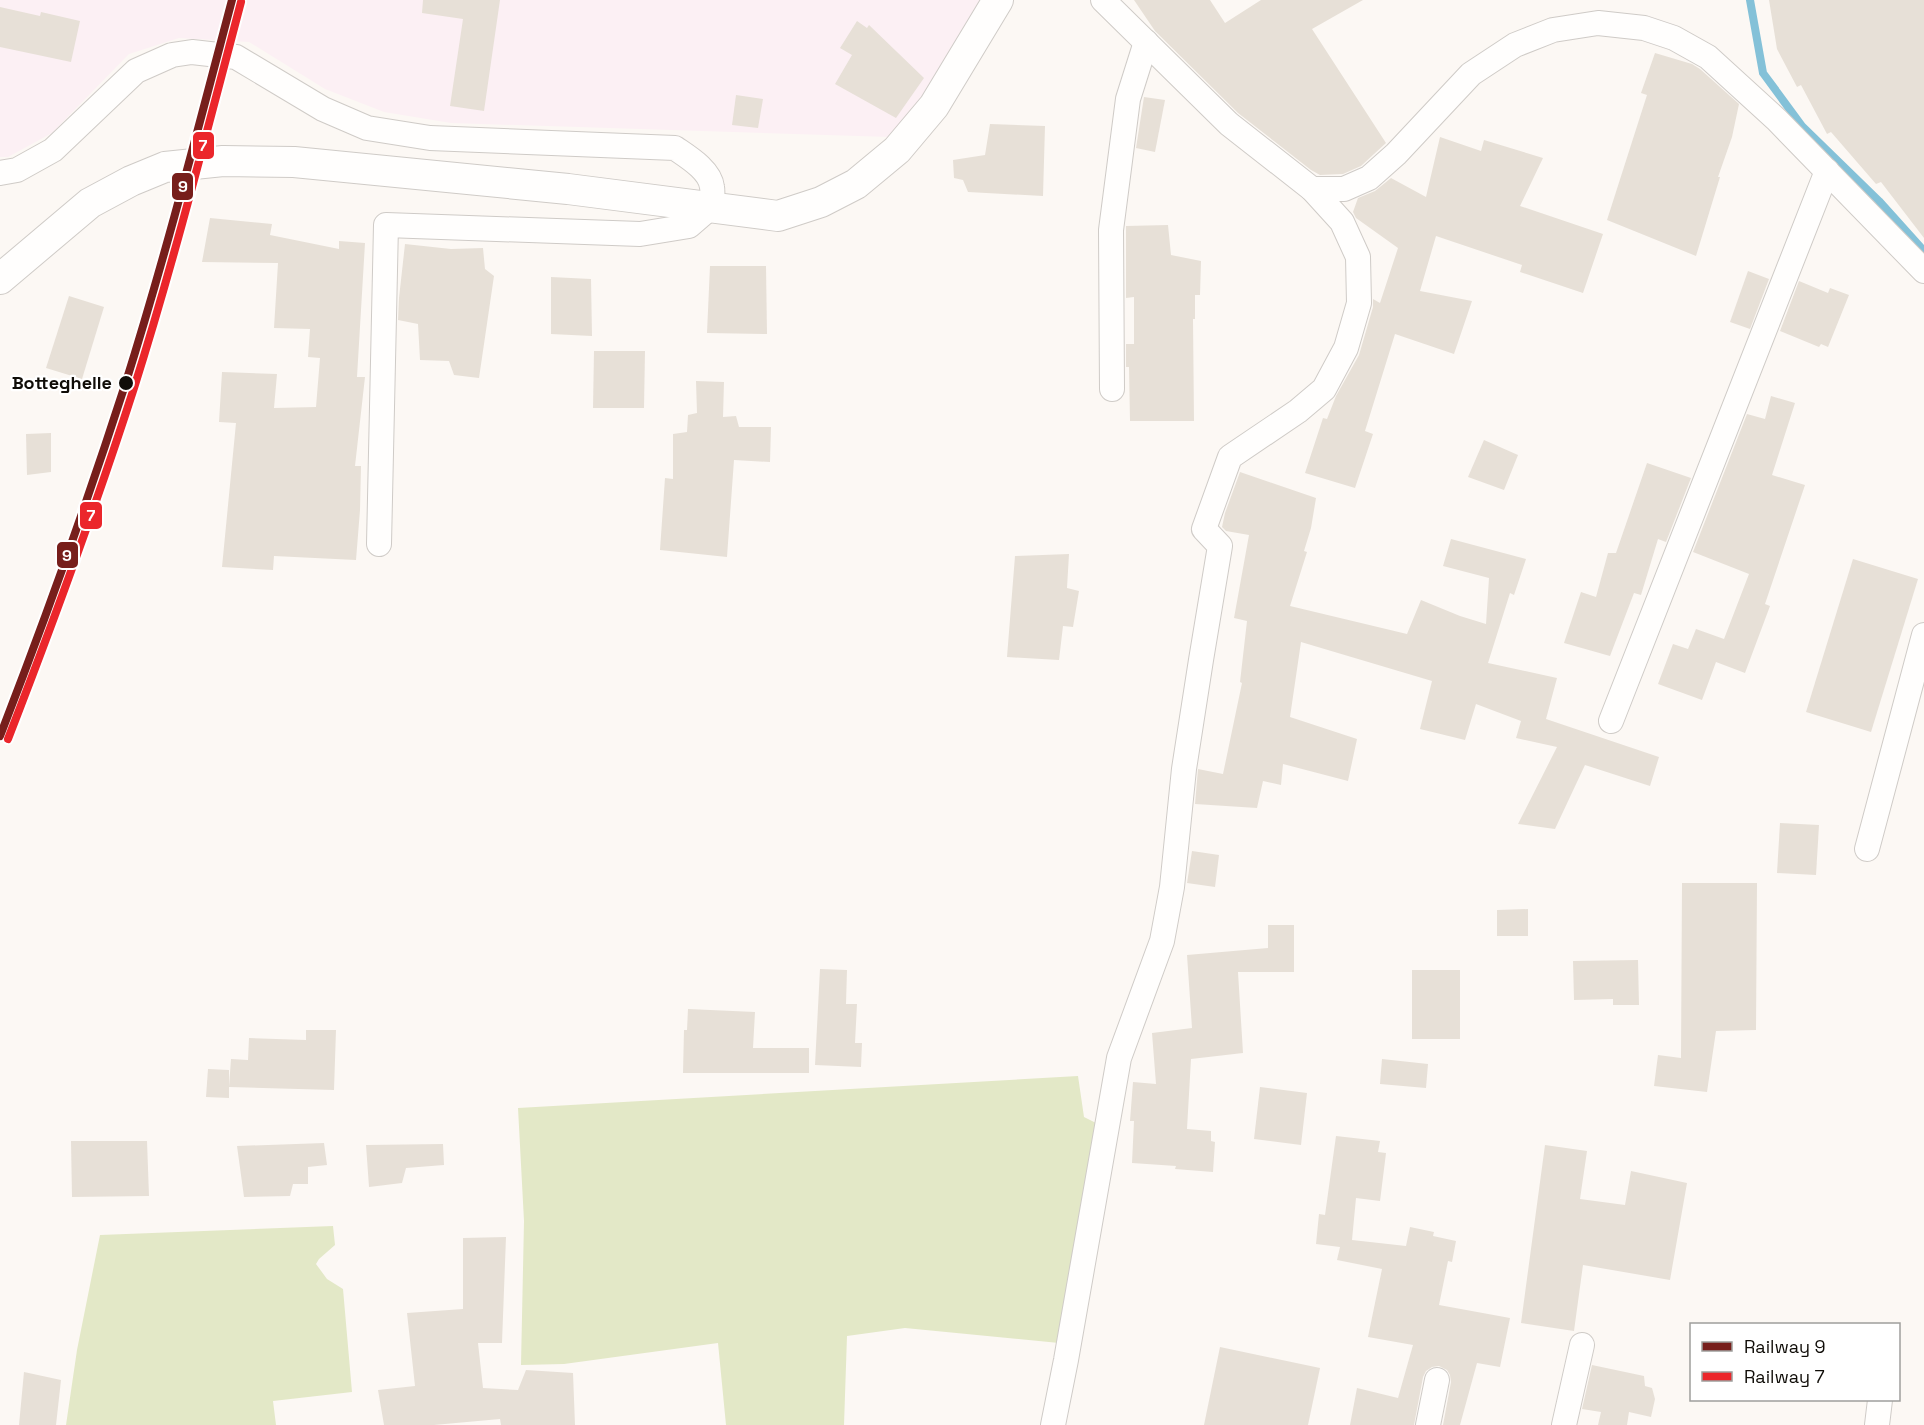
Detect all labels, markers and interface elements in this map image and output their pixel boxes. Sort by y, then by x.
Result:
line badge: 7 [192,131,215,160]
text: 7 [199,135,208,156]
line badge: 9 [171,172,194,201]
text: 9 [178,176,188,197]
place label: Botteghelle [12,371,112,394]
marker: Botteghelle [117,374,135,392]
line badge: 7 [79,501,103,530]
text: 7 [87,505,96,526]
line badge: 9 [56,541,79,569]
text: 9 [62,545,72,566]
legend [1690,1323,1900,1401]
text: Railway 9 [1744,1335,1826,1358]
text: Railway 7 [1744,1365,1825,1388]

